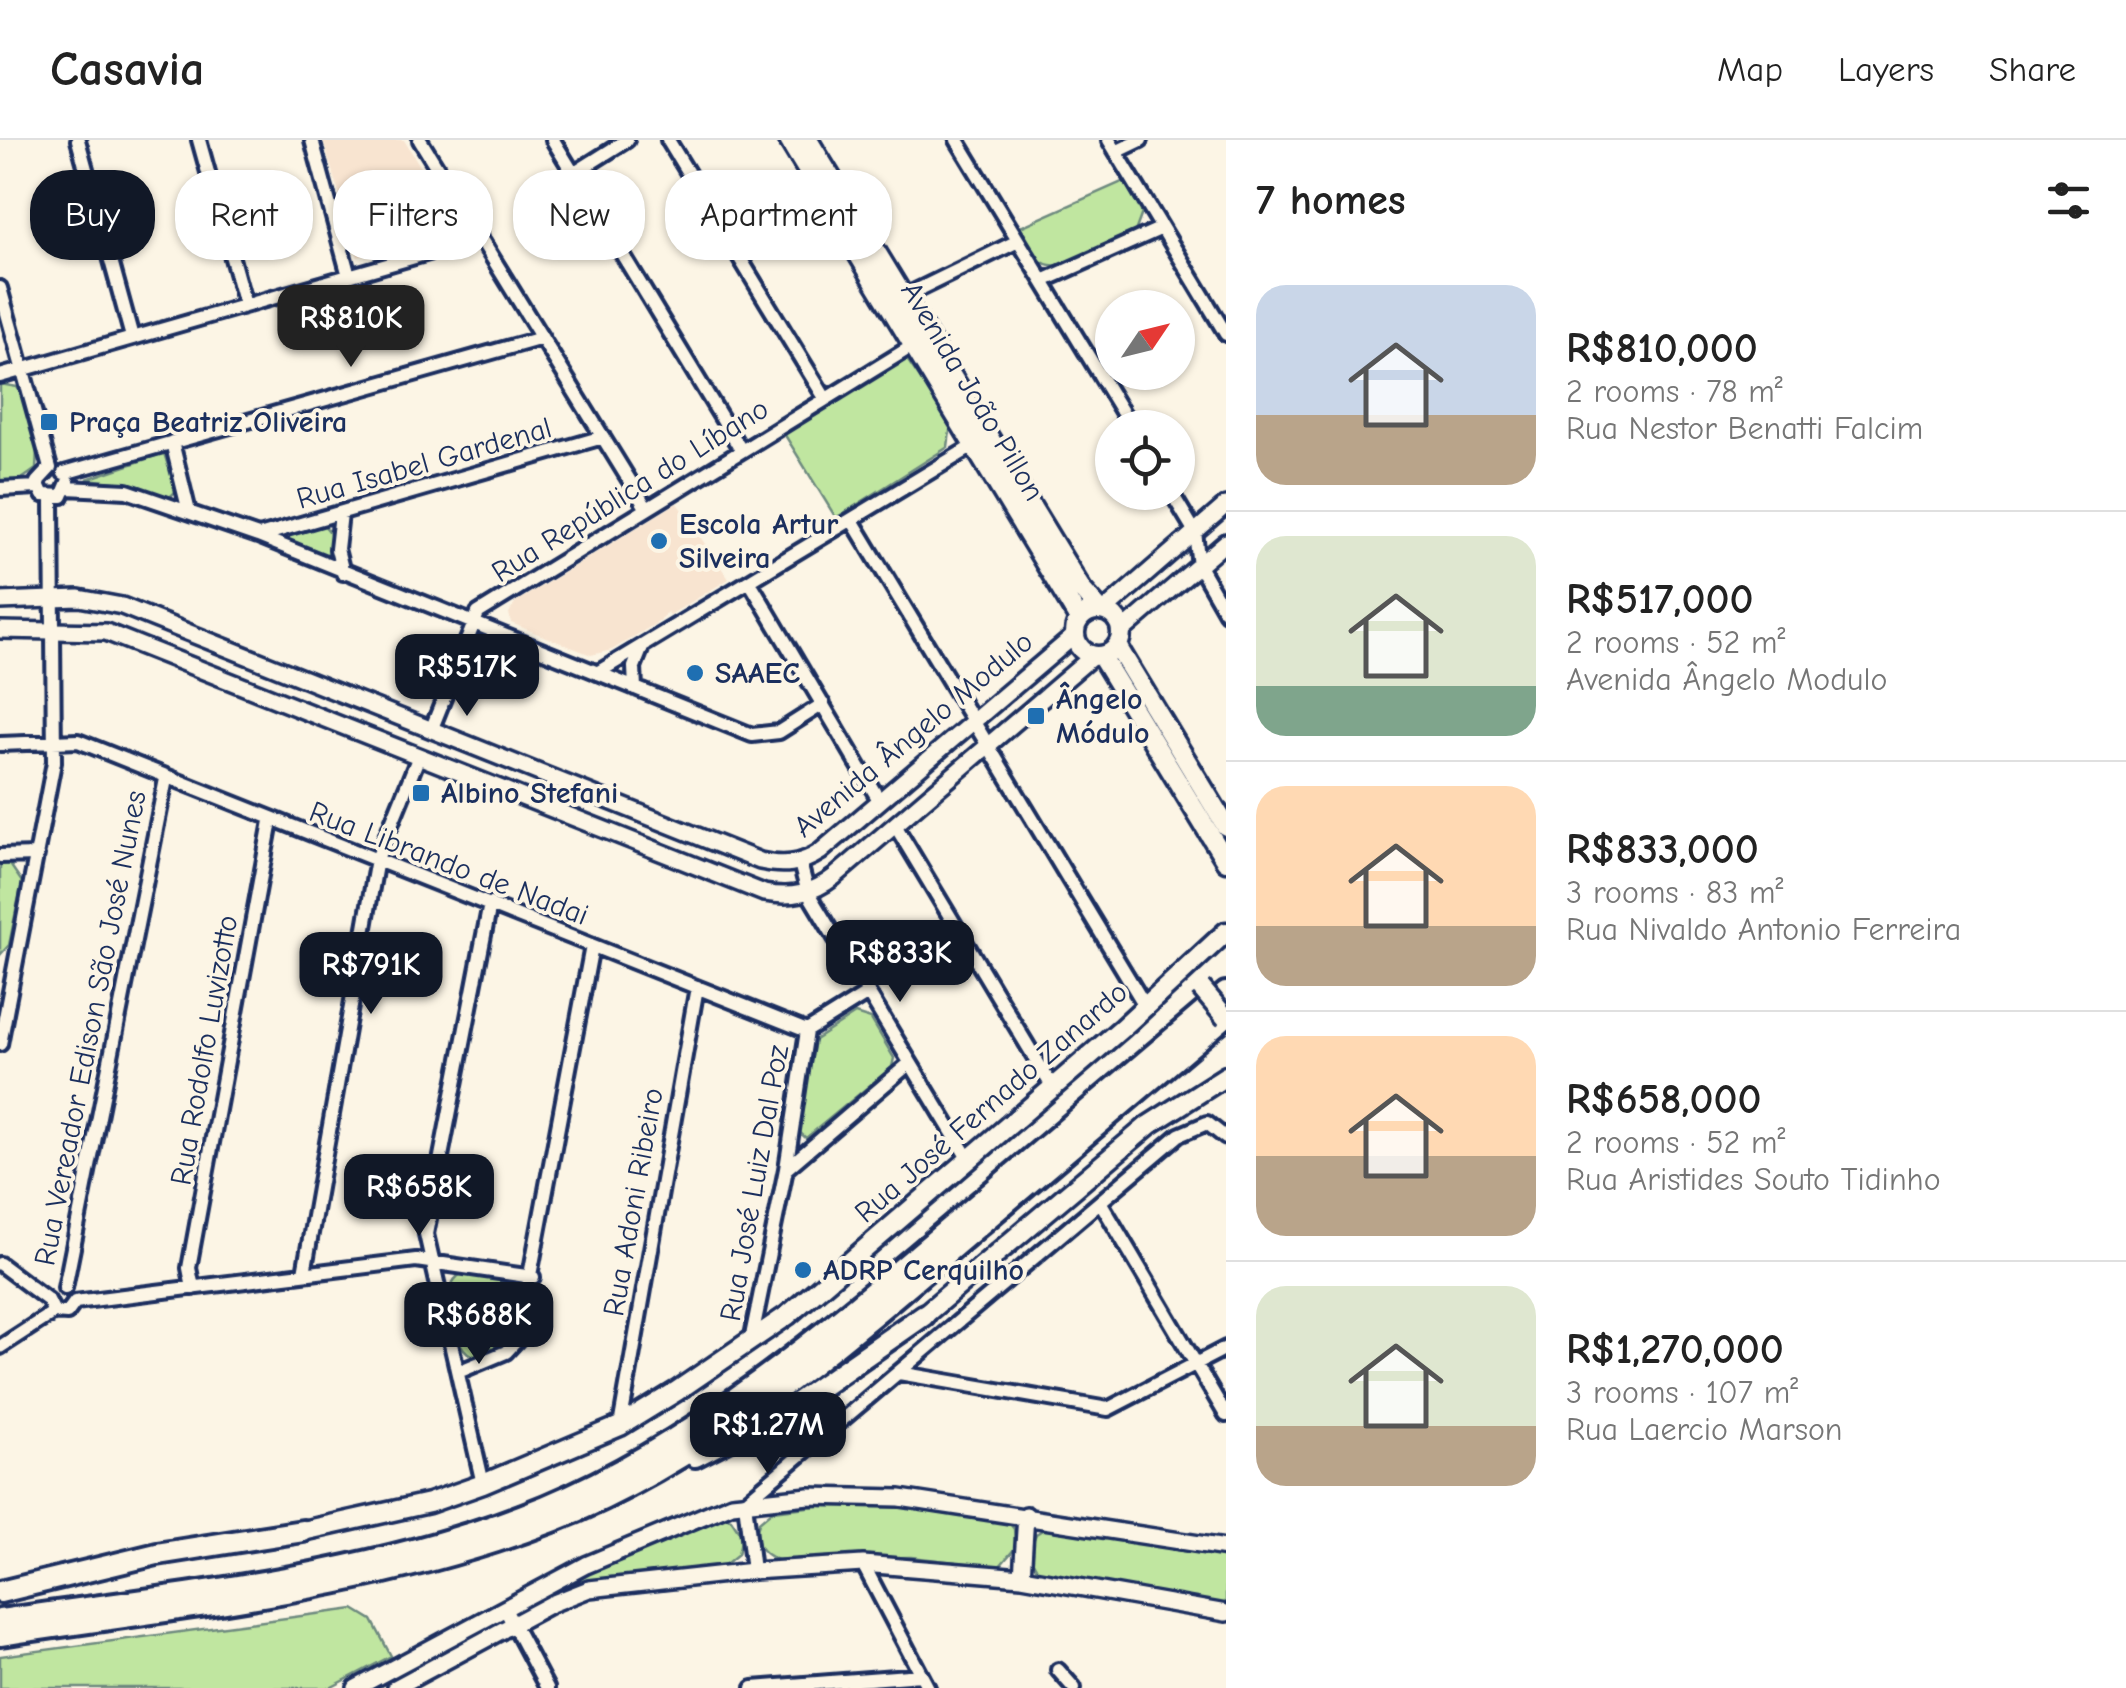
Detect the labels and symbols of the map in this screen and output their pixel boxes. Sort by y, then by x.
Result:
street label: Avenida João Pillon [893,275,1052,507]
pin: R$810K [270,285,432,370]
north arrow [1095,290,1195,390]
street label: Rua República do Líbano [486,391,775,590]
place label: Praça Beatriz Oliveira [69,405,347,440]
street label: Rua Isabel Gardenal [293,410,556,517]
marker: Praça Beatriz Oliveira [38,411,60,433]
place label: Escola Artur Silveira [679,507,838,576]
marker: Escola Artur Silveira [648,530,670,552]
street label: Avenida Ângelo Modulo [786,623,1040,845]
pin: R$517K [386,634,548,719]
place label: SAAEC [715,656,800,691]
marker: SAAEC [684,662,706,684]
place label: Ângelo Módulo [1056,681,1149,751]
marker: Ângelo Módulo [1025,705,1047,727]
place label: Albino Stefani [441,776,618,811]
marker: Albino Stefani [410,782,432,804]
street label: Rua Vereador Edison São José Nunes [27,788,154,1269]
street label: Rua Librando de Nadai [304,794,593,933]
street label: Rua Rodolfo Luvizotto [164,912,245,1188]
pin: R$833K [819,920,981,1005]
pin: R$791K [290,932,452,1017]
street label: Rua José Fernado Zanardo [848,974,1135,1230]
street label: Rua José Luiz Dal Poz [713,1042,796,1324]
street label: Rua Adoni Ribeiro [596,1085,671,1319]
pin: R$658K [338,1154,500,1239]
place label: ADRP Cerquilho [823,1253,1024,1288]
marker: ADRP Cerquilho [792,1259,814,1281]
pin: R$688K [398,1282,560,1367]
pin: R$1.27M [676,1392,860,1477]

